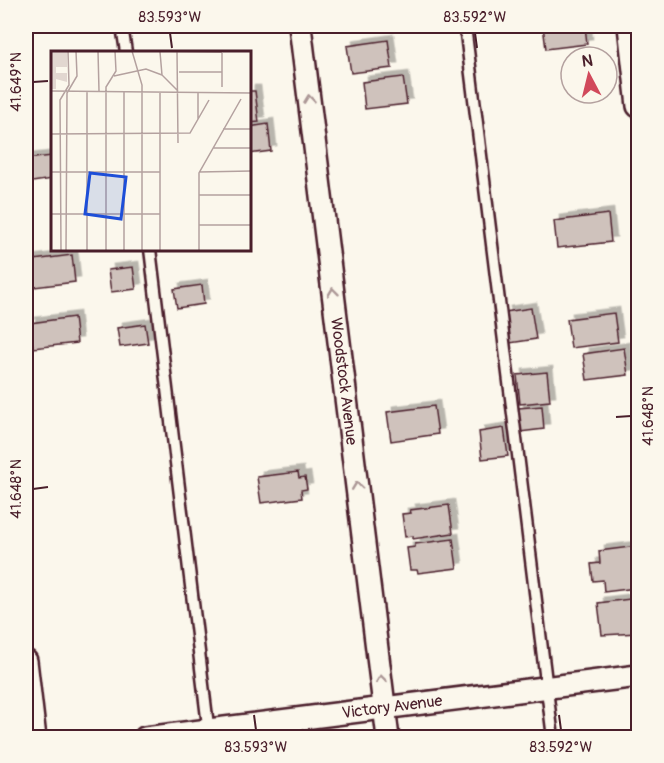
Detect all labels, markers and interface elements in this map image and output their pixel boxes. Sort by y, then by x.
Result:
text: 83.593°W [139,8,202,27]
text: 83.592°W [444,8,507,27]
north arrow [559,45,619,105]
text: N [581,50,594,72]
inset map [51,51,250,250]
text: 41.649°N [7,52,26,112]
one-way arrow [304,94,316,103]
one-way arrow [327,288,340,297]
street label: Woodstock Avenue [326,316,362,446]
text: 41.648°N [639,386,658,446]
text: 41.648°N [7,459,26,519]
one-way arrow [351,481,364,490]
one-way arrow [375,675,387,684]
street label: Victory Avenue [341,691,443,723]
text: 83.593°W [225,738,288,757]
text: 83.592°W [530,738,593,757]

